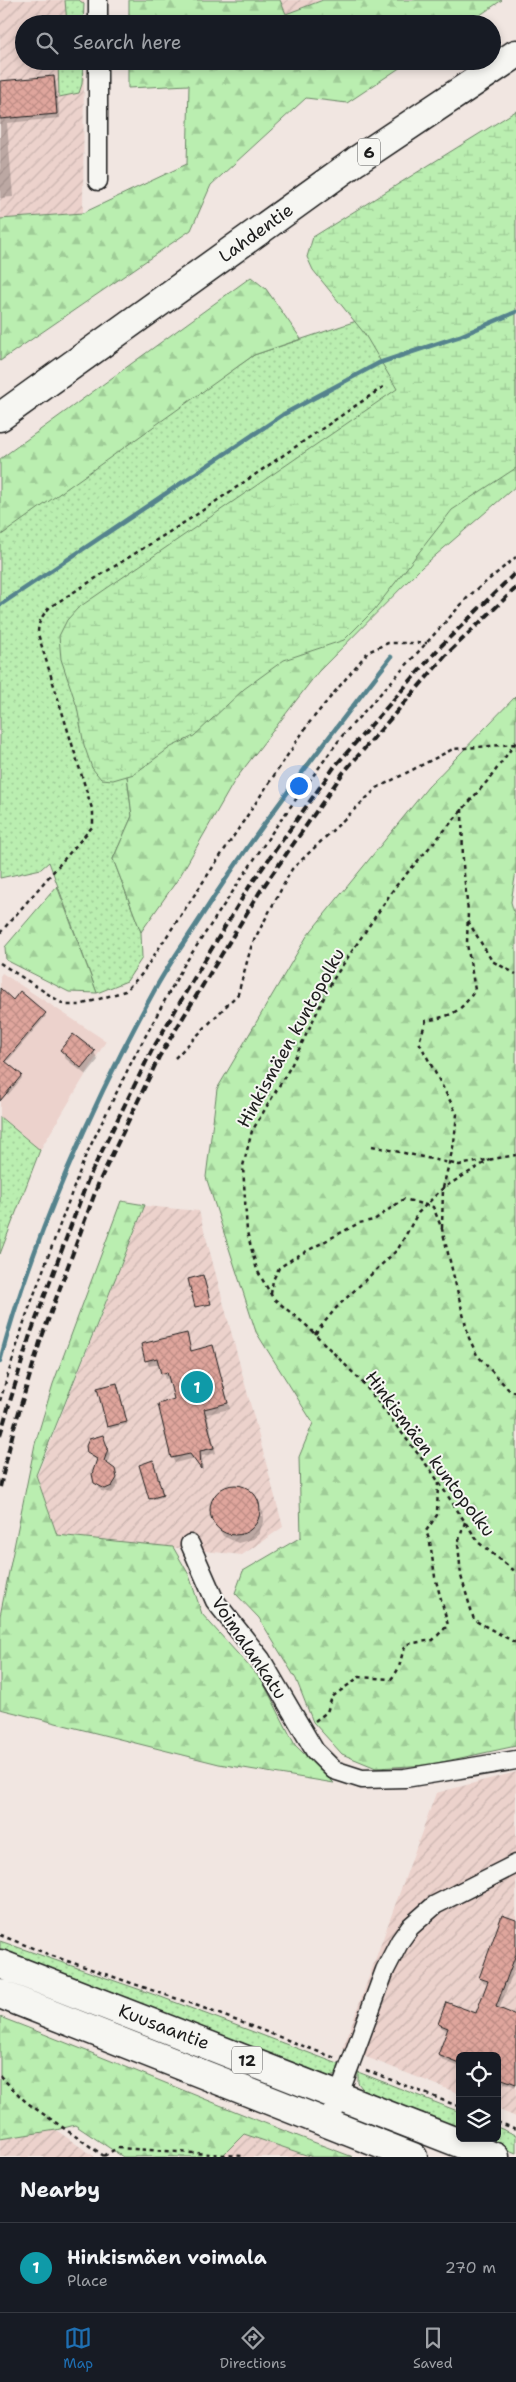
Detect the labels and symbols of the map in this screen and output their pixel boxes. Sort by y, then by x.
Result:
road number: 6 [358,138,380,166]
street label: Lahdentie [214,198,298,268]
your location [286,773,312,799]
street label: Hinkismäen kuntopolku [232,944,350,1132]
street label: Hinkismäen kuntopolku [360,1366,500,1542]
pin: 1 [181,1368,213,1406]
street label: Voimalankatu [206,1592,292,1704]
street label: Kuusaantie [115,1999,213,2055]
road number: 12 [232,2046,262,2074]

